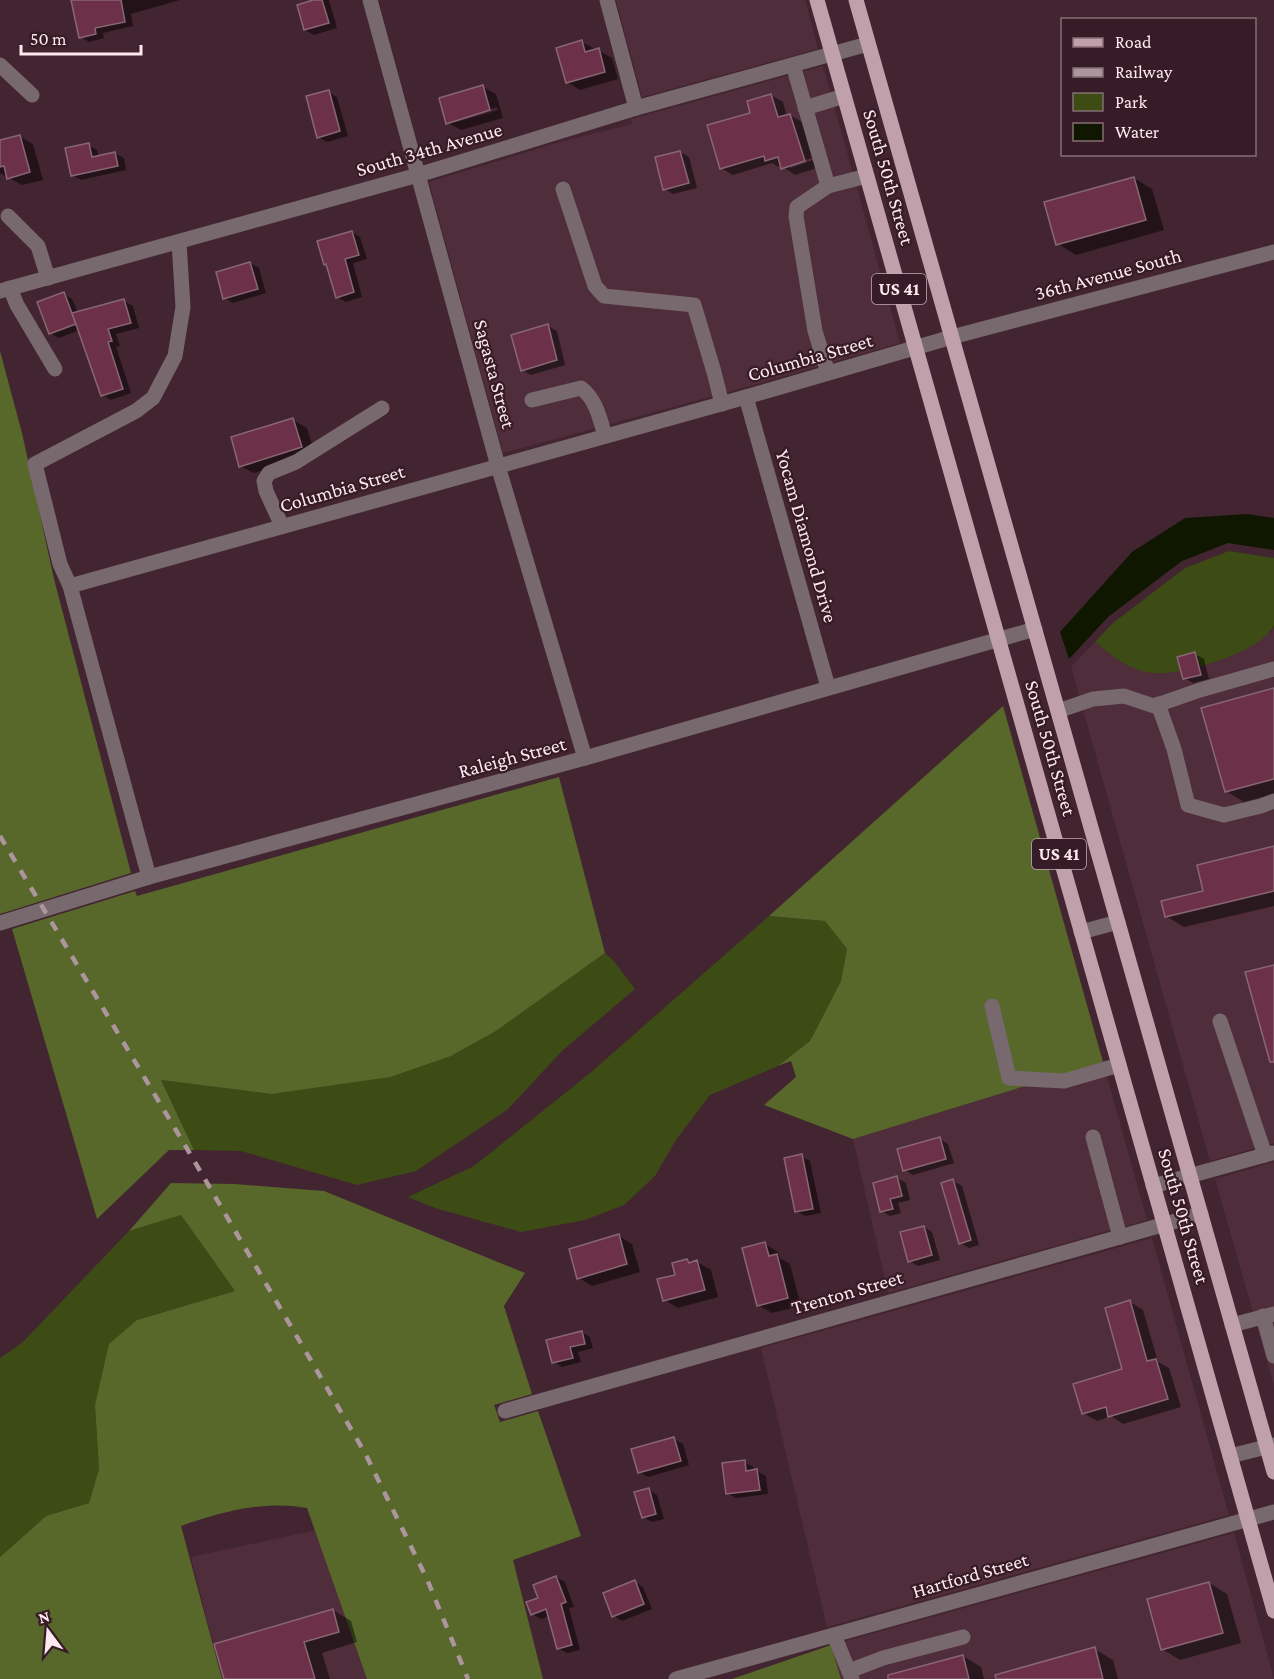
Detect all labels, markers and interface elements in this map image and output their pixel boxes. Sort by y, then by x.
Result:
scale bar [21,18,141,56]
legend [1061,18,1256,156]
text: 50 m [30,29,67,49]
text: Road [1115,32,1152,52]
text: Railway [1115,62,1173,82]
text: Park [1115,92,1147,112]
street label: South 50th Street [859,107,919,248]
street label: South 34th Avenue [354,118,505,180]
text: Water [1115,122,1160,142]
street label: 36th Avenue South [1032,244,1184,304]
road number: US 41 [872,274,926,304]
street label: Sagasta Street [469,317,520,431]
street label: Columbia Street [745,329,875,385]
street label: Yocam Diamond Drive [772,447,842,625]
street label: Columbia Street [277,460,407,516]
street label: South 50th Street [1021,678,1081,819]
street label: Raleigh Street [456,732,569,783]
road number: US 41 [1032,839,1086,869]
street label: South 50th Street [1154,1146,1214,1287]
street label: Trenton Street [789,1265,906,1318]
street label: Hartford Street [909,1548,1031,1602]
north arrow [18,1601,78,1661]
text: N [36,1607,52,1627]

